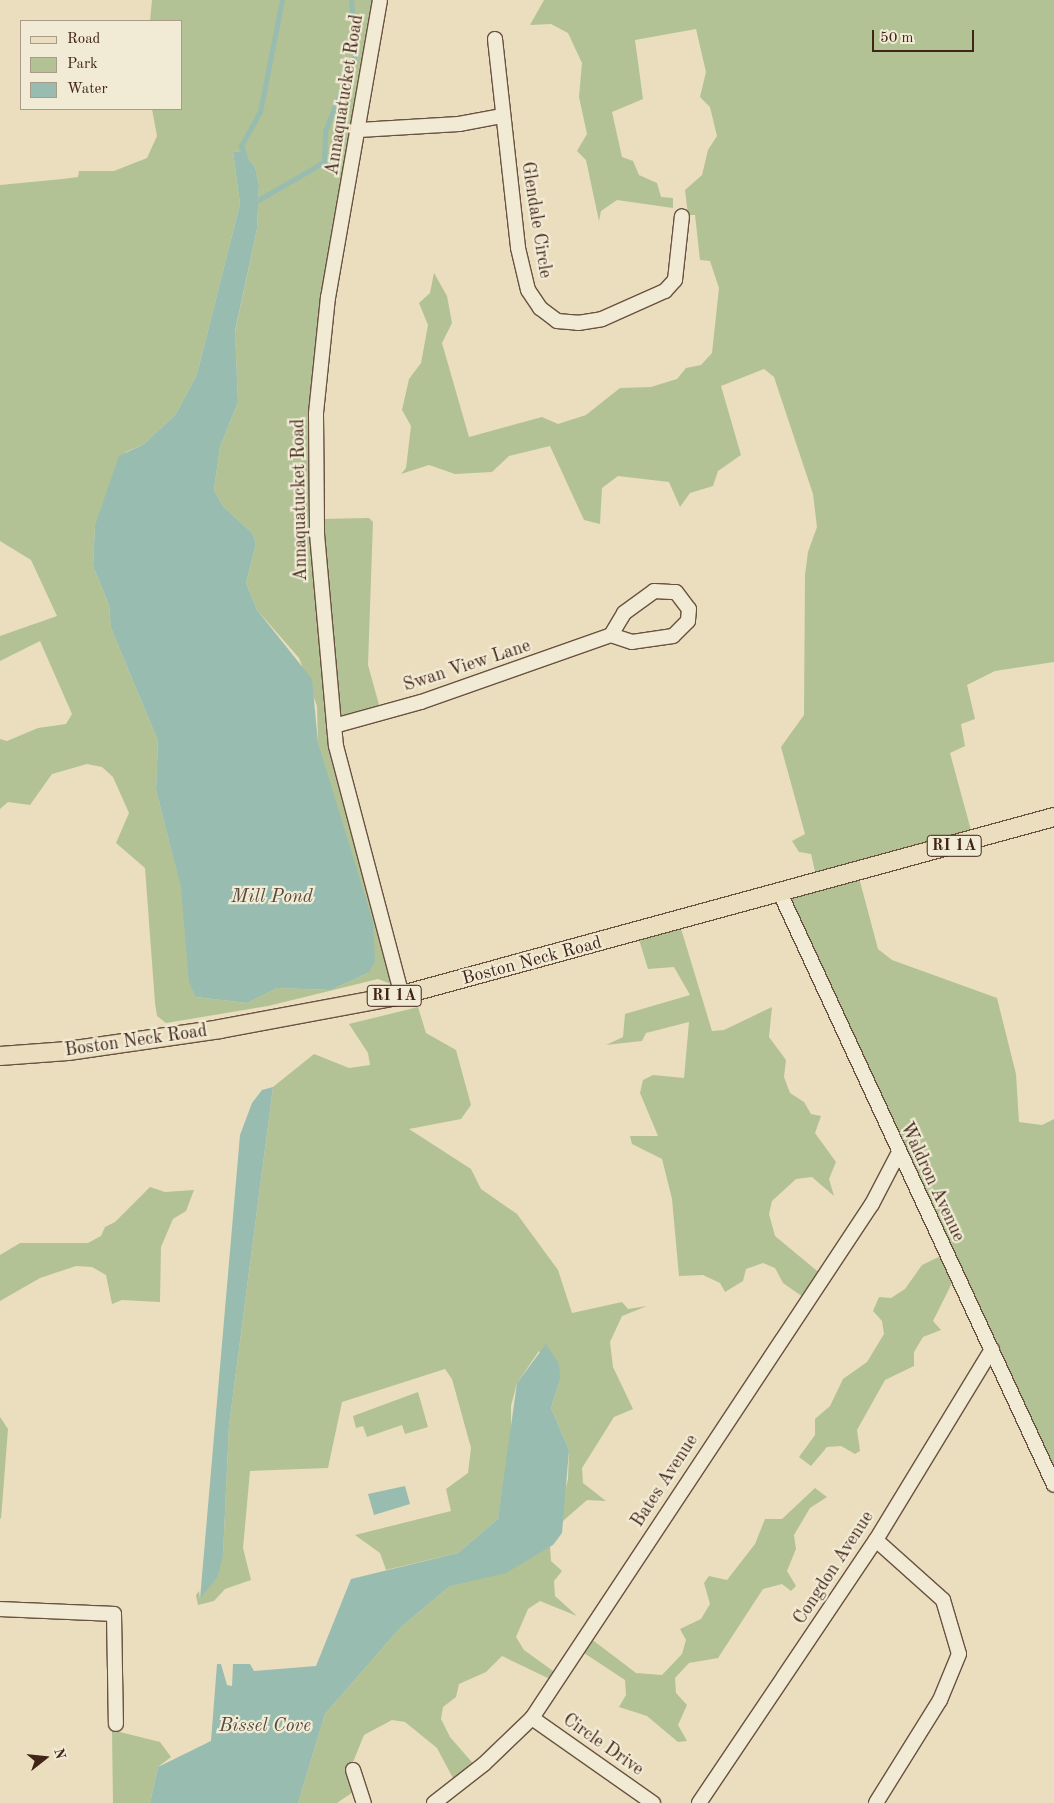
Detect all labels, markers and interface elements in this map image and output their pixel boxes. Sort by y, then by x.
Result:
street label: Annaquatucket Road [322,13,368,177]
legend [20,20,182,110]
scale bar [874,20,976,52]
text: 50 m [880,31,914,46]
text: Road [67,32,100,47]
text: Park [67,57,98,72]
text: Water [67,82,108,97]
street label: Glendale Circle [516,160,556,280]
street label: Annaquatucket Road [288,419,312,581]
street label: Swan View Lane [401,635,533,697]
road number: RI 1A [926,832,982,859]
water label: Mill Pond [231,887,313,909]
street label: Boston Neck Road [460,932,604,990]
road number: RI 1A [366,982,422,1009]
street label: Boston Neck Road [63,1020,209,1062]
street label: Waldron Avenue [895,1119,969,1245]
street label: Bates Avenue [627,1431,703,1531]
street label: Congdon Avenue [789,1507,879,1629]
street label: Circle Drive [558,1709,648,1781]
water label: Bissel Cove [219,1716,311,1738]
north arrow [20,1733,70,1783]
text: N [51,1747,68,1761]

